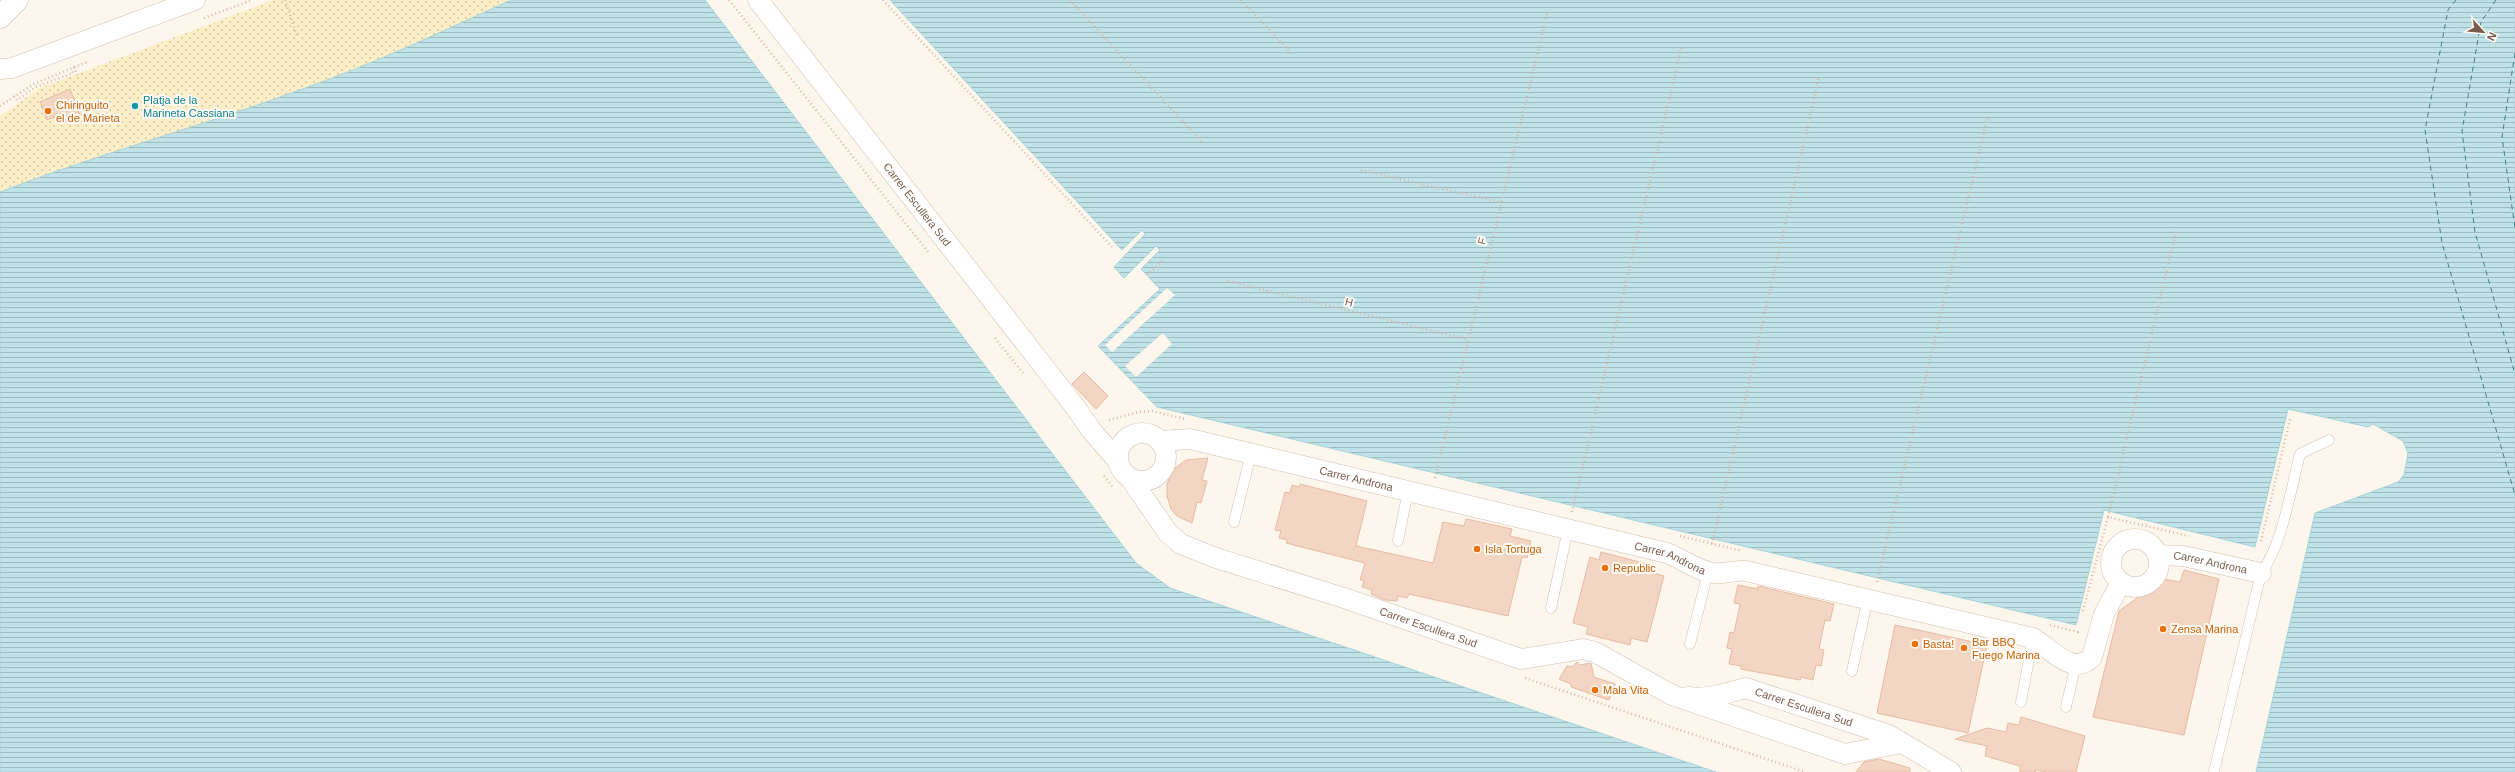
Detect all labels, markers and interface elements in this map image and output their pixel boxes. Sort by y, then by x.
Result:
north arrow [2463,12,2503,52]
text: N [2485,30,2499,43]
place label: Platja de la Marineta Cassiana [143,94,236,119]
place label: Chiringuito el de Marieta [56,99,120,124]
marker: Platja de la Marineta Cassiana [130,101,140,111]
marker: Chiringuito el de Marieta [43,106,53,116]
street label: Carrer Escullera Sud [881,160,953,248]
street label: F [1475,236,1489,246]
street label: H [1344,295,1354,309]
street label: Carrer Androna [1318,464,1395,494]
street label: Carrer Androna [1633,539,1708,577]
place label: Isla Tortuga [1485,543,1543,555]
marker: Isla Tortuga [1472,544,1482,554]
street label: Carrer Androna [2173,550,2249,576]
place label: Republic [1613,562,1656,574]
marker: Republic [1600,563,1610,573]
street label: Carrer Escullera Sud [1378,605,1479,649]
place label: Zensa Marina [2171,623,2239,635]
marker: Zensa Marina [2158,624,2168,634]
place label: Bar BBQ Fuego Marina [1972,636,2041,661]
place label: Basta! [1923,638,1954,650]
marker: Basta! [1910,639,1920,649]
marker: Bar BBQ Fuego Marina [1959,643,1969,653]
place label: Mala Vita [1603,684,1650,696]
marker: Mala Vita [1590,685,1600,695]
street label: Carrer Escullera Sud [1753,685,1854,729]

